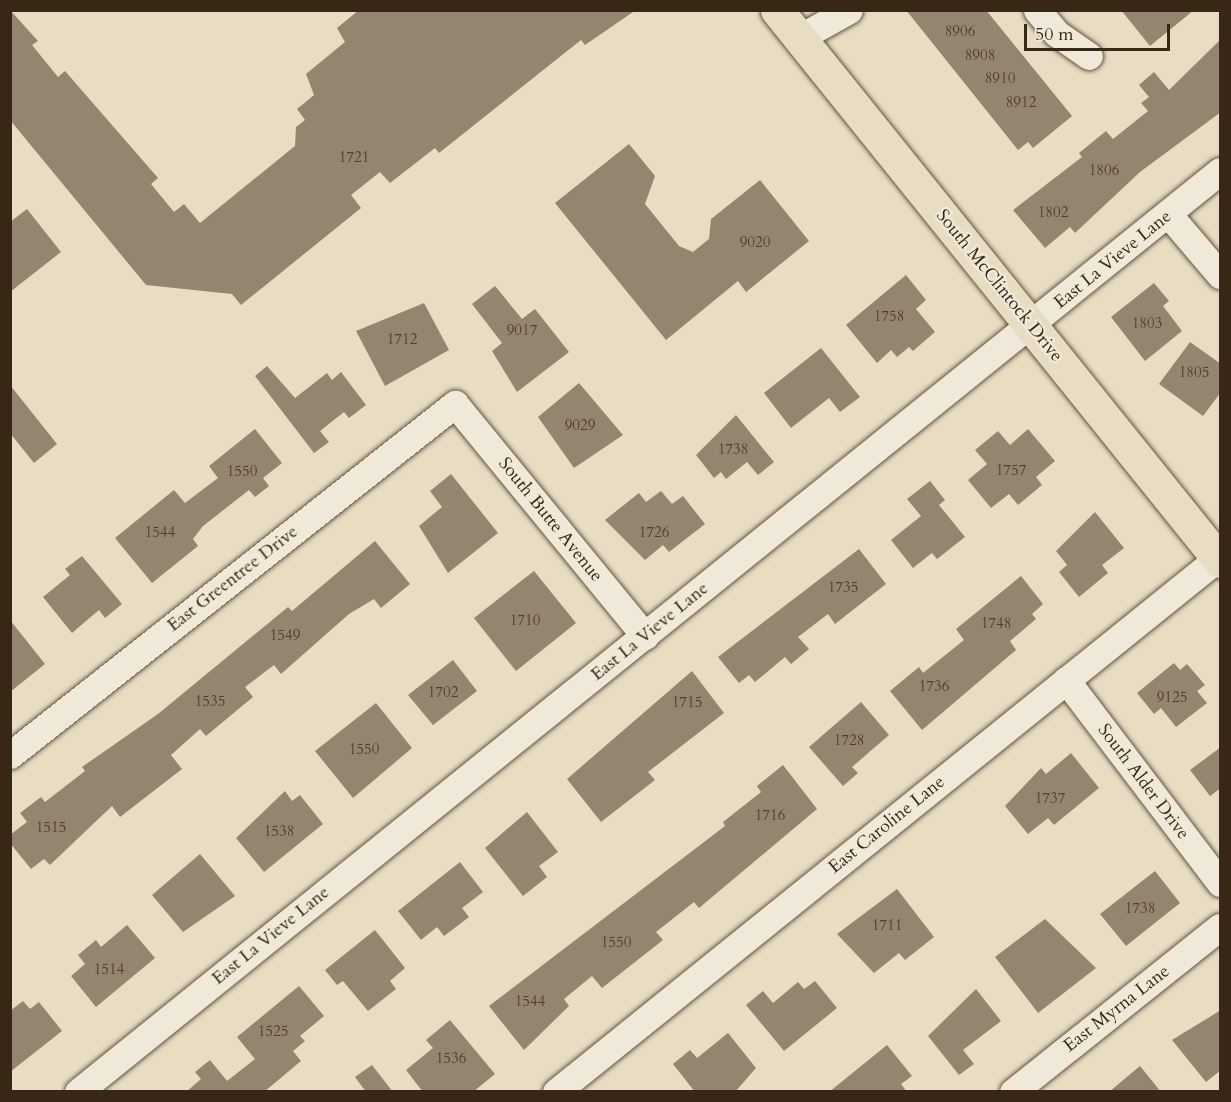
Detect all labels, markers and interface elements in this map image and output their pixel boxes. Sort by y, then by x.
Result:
scale bar [1027,12,1172,50]
text: 50 m [1035,22,1074,47]
house number: 8906 [945,23,975,41]
house number: 8908 [965,47,995,65]
house number: 8910 [985,70,1015,88]
house number: 8912 [1006,94,1036,112]
house number: 1721 [339,149,369,167]
house number: 1806 [1089,162,1119,180]
house number: 1802 [1038,204,1068,222]
street label: South McClintock Drive [931,206,1067,366]
street label: East La Vieve Lane [1050,206,1176,314]
house number: 9020 [740,234,770,252]
house number: 1758 [874,308,904,326]
house number: 1803 [1132,315,1162,333]
house number: 9017 [507,322,537,340]
house number: 1712 [387,331,417,349]
house number: 1805 [1179,364,1209,382]
house number: 9029 [565,417,595,435]
house number: 1738 [718,441,748,459]
street label: South Butte Avenue [493,453,607,587]
house number: 1757 [996,462,1026,480]
house number: 1550 [227,463,257,481]
street label: East Greentree Drive [163,521,303,637]
house number: 1544 [145,524,175,542]
house number: 1726 [639,524,669,542]
street label: East La Vieve Lane [587,578,713,686]
house number: 1735 [828,579,858,597]
house number: 1710 [510,612,540,630]
house number: 1748 [981,615,1011,633]
house number: 1549 [270,627,300,645]
house number: 1736 [919,678,949,696]
house number: 1702 [428,684,458,702]
house number: 9125 [1157,689,1187,707]
house number: 1535 [195,693,225,711]
house number: 1715 [672,694,702,712]
street label: South Alder Drive [1093,720,1193,844]
house number: 1728 [834,732,864,750]
house number: 1550 [349,741,379,759]
street label: East Caroline Lane [825,772,949,878]
house number: 1737 [1035,790,1065,808]
house number: 1716 [755,807,785,825]
house number: 1515 [36,819,66,837]
house number: 1538 [264,823,294,841]
street label: East La Vieve Lane [208,882,334,990]
house number: 1738 [1125,900,1155,918]
house number: 1711 [872,917,902,935]
house number: 1550 [601,934,631,952]
house number: 1514 [94,961,124,979]
street label: East Myrna Lane [1060,961,1174,1057]
house number: 1544 [515,993,545,1011]
house number: 1525 [258,1023,288,1041]
house number: 1536 [436,1050,466,1068]

